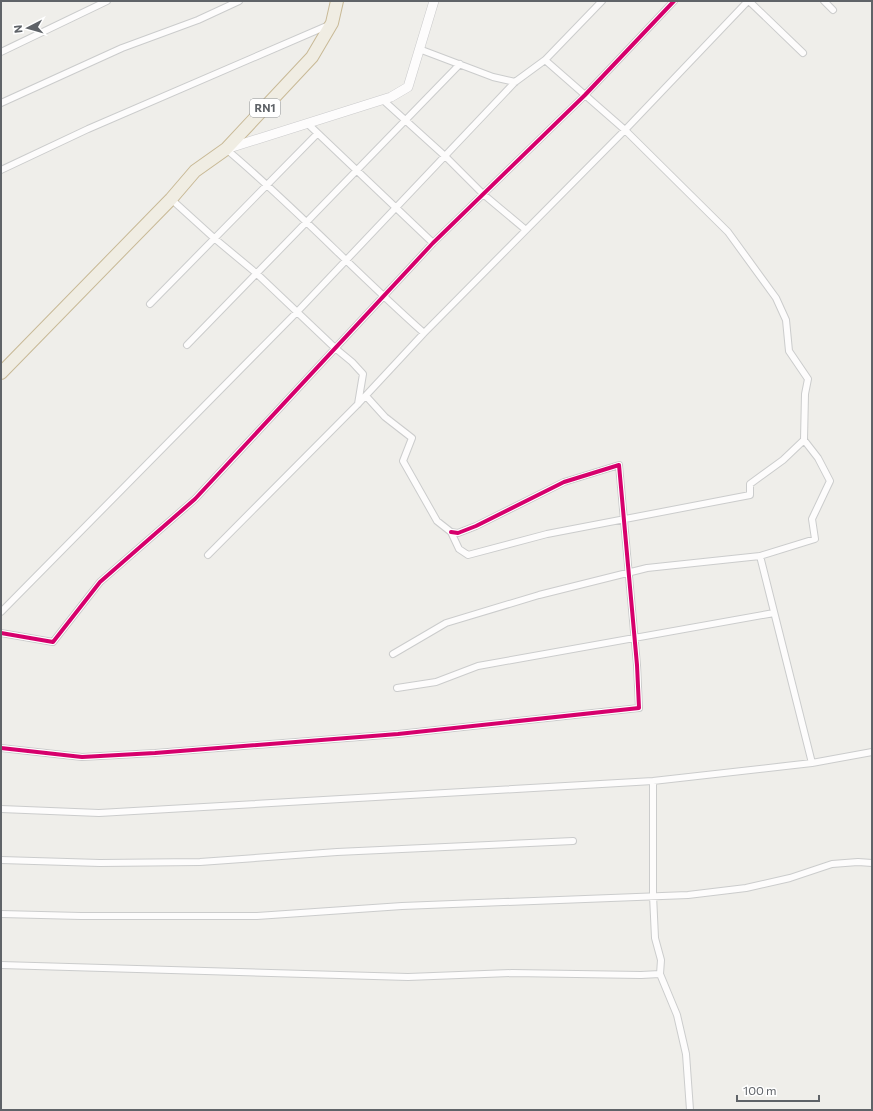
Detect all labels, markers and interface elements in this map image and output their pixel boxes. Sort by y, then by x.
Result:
north arrow [8,8,48,48]
text: N [11,24,24,34]
road number: RN1 [250,99,280,117]
scale bar [737,1077,819,1103]
text: 100 m [743,1083,777,1097]

